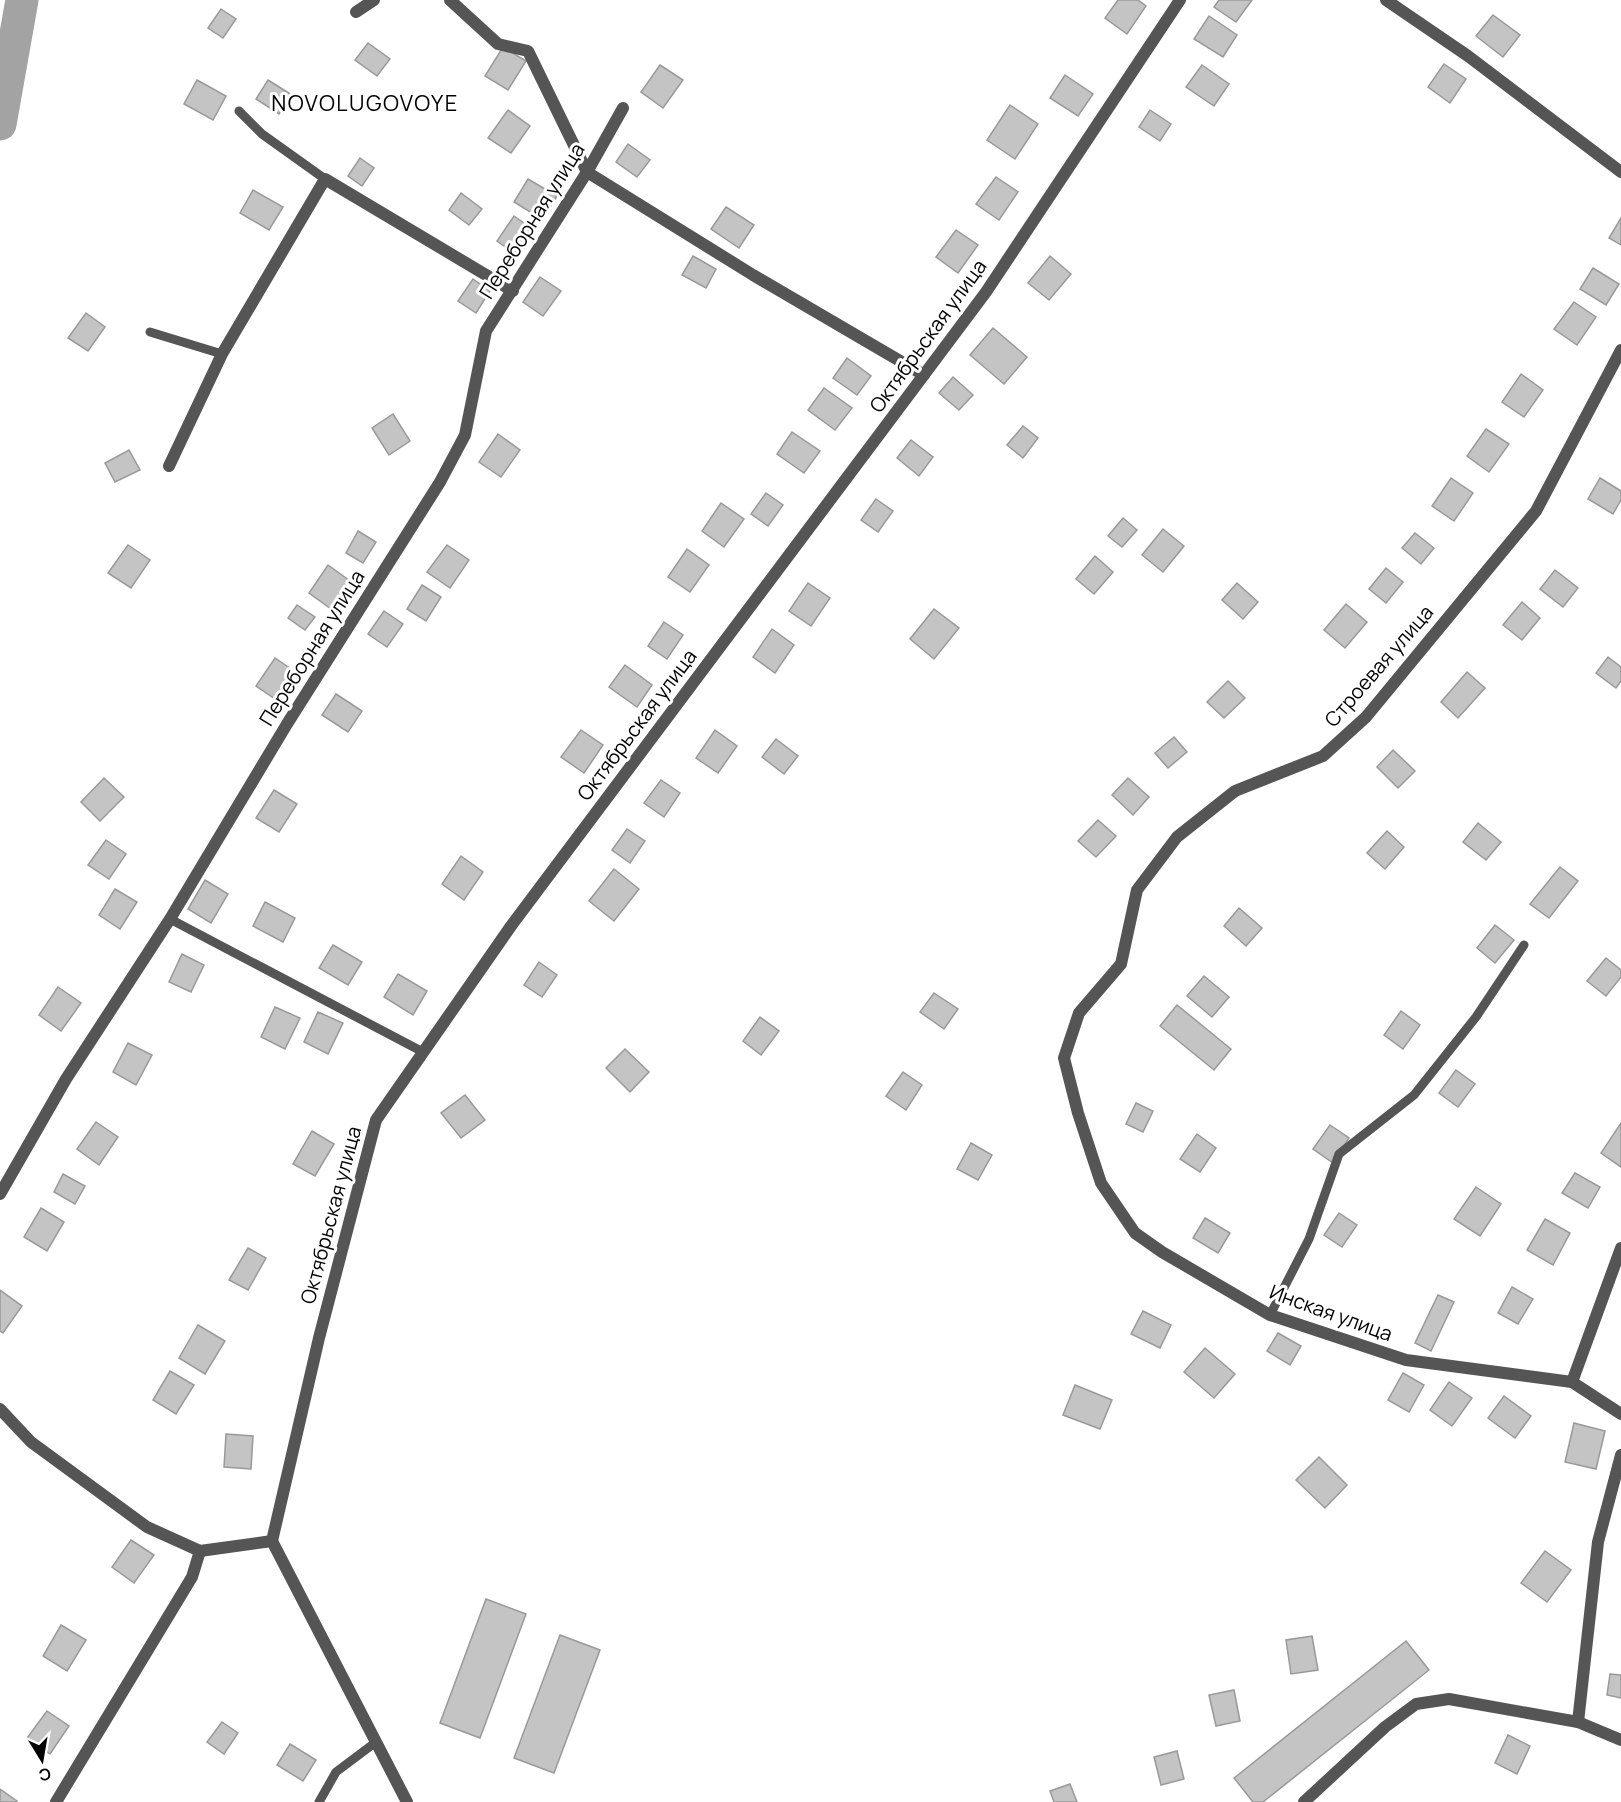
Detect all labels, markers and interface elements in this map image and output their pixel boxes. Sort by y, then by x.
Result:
district label: NOVOLUGOVOYE [271,88,459,118]
street label: Переборная улица [473,138,590,304]
street label: Октябрьская улица [863,254,992,418]
street label: Переборная улица [253,565,370,731]
street label: Строевая улица [1318,599,1439,732]
street label: Октябрьская улица [571,643,702,806]
street label: Октябрьская улица [294,1123,367,1307]
street label: Инская улица [1266,1278,1396,1347]
north arrow [12,1730,72,1790]
text: С [37,1763,53,1787]

